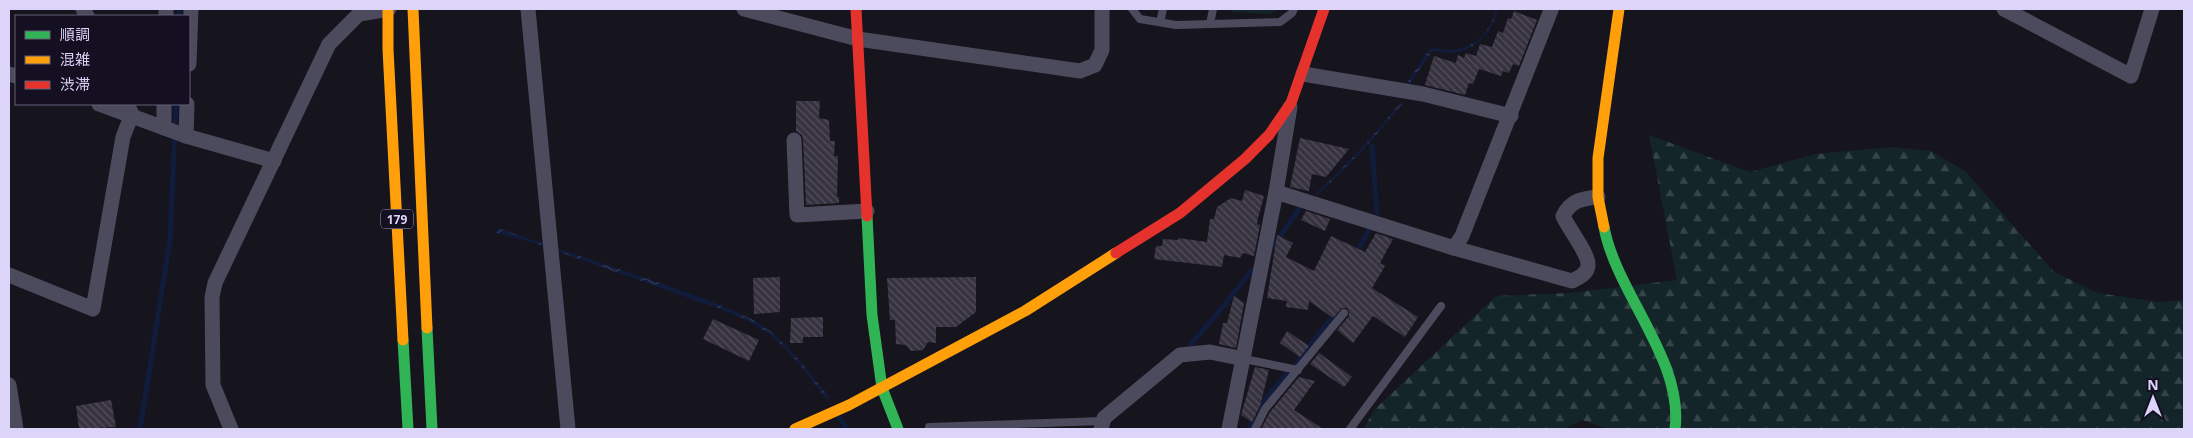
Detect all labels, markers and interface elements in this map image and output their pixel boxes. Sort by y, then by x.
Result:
legend [15,15,190,105]
text: 順調 [60,24,90,44]
text: 混雑 [60,49,90,69]
text: 渋滞 [60,74,90,94]
road number: 179 [381,210,413,228]
north arrow [2128,373,2178,423]
text: N [2147,375,2159,394]

